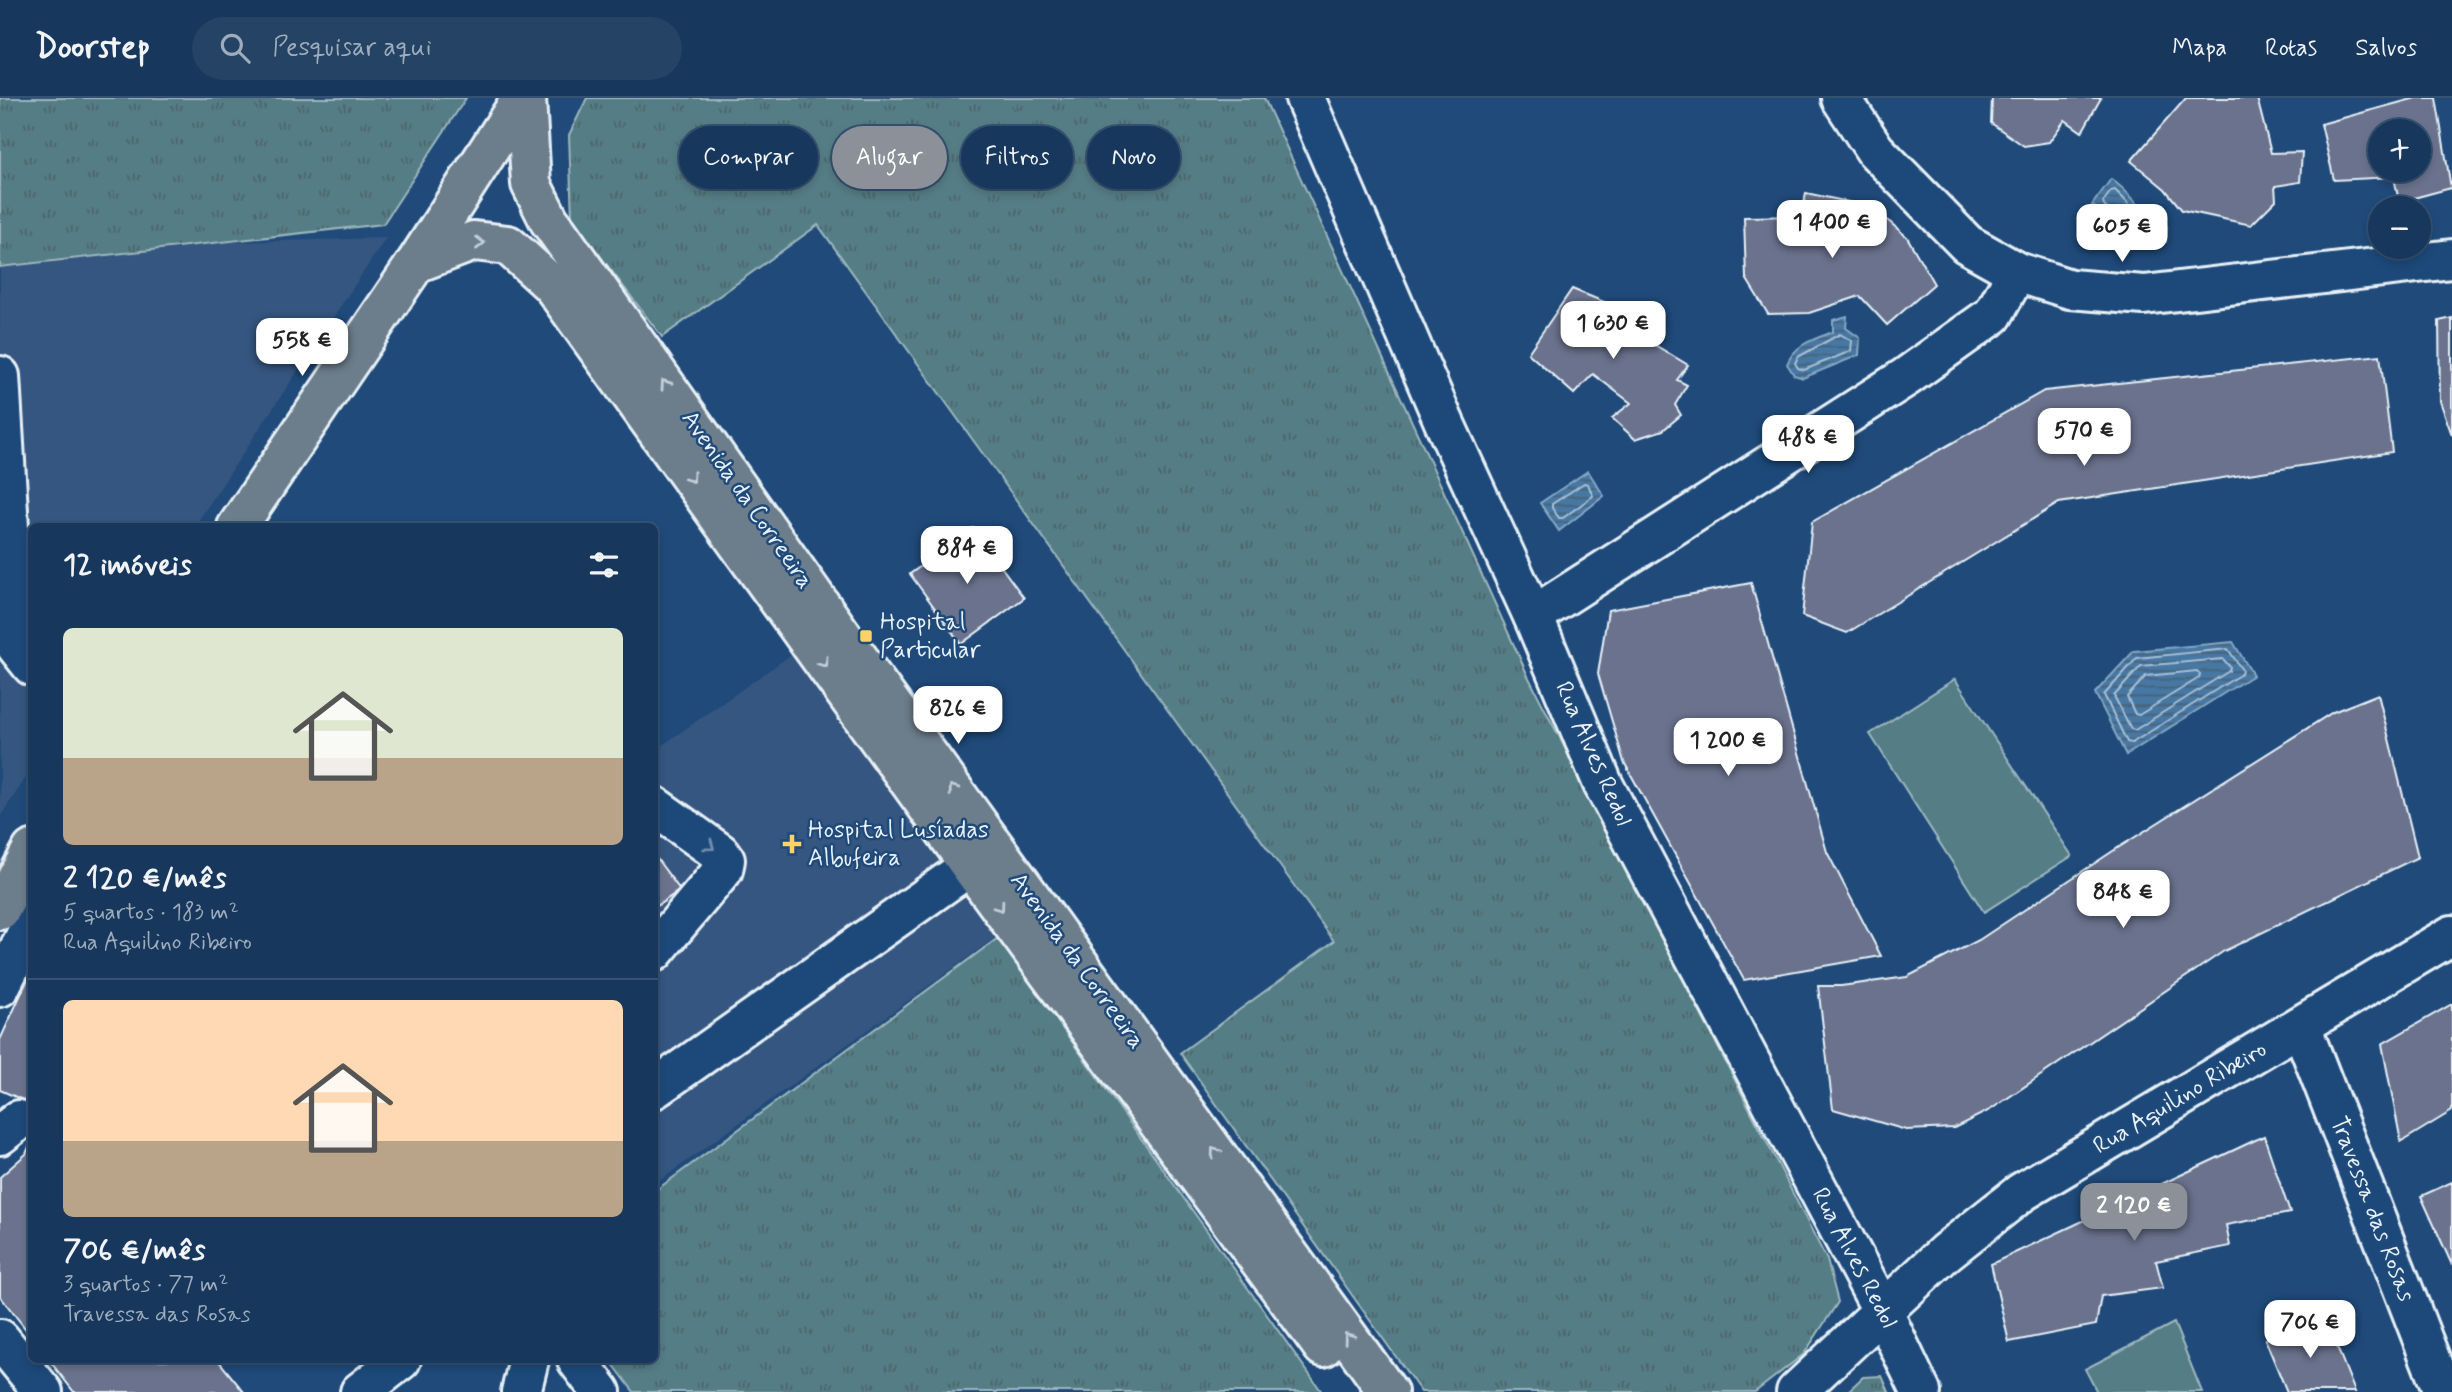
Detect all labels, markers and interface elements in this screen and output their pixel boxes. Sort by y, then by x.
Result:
search box [192,17,682,80]
text: Doorstep [35,26,150,70]
icon: search [216,29,254,67]
text: Pesquisar aqui [272,31,432,65]
text: Mapa [2172,33,2227,64]
text: Rotas [2265,33,2317,64]
text: Salvos [2355,33,2417,64]
map controls [2368,119,2431,259]
button: + [2368,119,2431,182]
chip: Comprar [679,126,818,189]
chip: Alugar [832,126,947,189]
chip: Filtros [961,126,1073,189]
chip: Novo [1087,126,1180,189]
button: − [2368,196,2431,259]
pin: 1 400 € [1767,200,1897,260]
pin: 605 € [2073,204,2171,264]
text: 1 400 € [1793,208,1871,238]
text: 605 € [2092,212,2152,242]
one-way arrow [475,235,486,251]
pin: 1 630 € [1548,302,1678,361]
text: 1 630 € [1577,309,1649,339]
pin: 558 € [253,318,351,378]
text: 558 € [272,326,332,356]
one-way arrow [661,379,673,392]
street label: Avenida da Correeira [674,405,820,595]
pin: 570 € [2035,408,2133,468]
pin: 488 € [1759,416,1857,475]
text: 570 € [2054,416,2114,446]
text: 488 € [1778,423,1838,453]
one-way arrow [683,470,695,483]
pin: 884 € [918,526,1016,586]
text: 884 € [937,534,997,564]
text: 12 imóveis [63,546,192,585]
icon: filters [585,546,623,584]
place label: Hospital Particular [880,607,982,666]
marker: Hospital Particular [858,628,874,644]
one-way arrow [816,655,828,668]
icon: home [280,673,406,799]
street label: Rua Alves Redol [1547,677,1639,831]
pin: 826 € [909,686,1007,746]
text: 826 € [929,694,987,724]
pin: 1 200 € [1663,718,1793,778]
text: 1 200 € [1690,726,1766,756]
one-way arrow [949,784,961,797]
place label: Hospital Lusíadas Albufeira [808,815,989,874]
marker: Hospital Lusíadas Albufeira [782,834,802,854]
one-way arrow [702,838,715,850]
text: 2 120 €/mês [63,859,226,898]
street label: Avenida da Correeira [1002,867,1152,1055]
pin: 848 € [2074,870,2172,930]
text: 848 € [2093,878,2153,908]
text: 5 quartos · 183 m² [63,898,239,928]
one-way arrow [992,899,1004,912]
text: Rua Aquilino Ribeiro [63,928,252,958]
street label: Rua Aquilino Ribeiro [2088,1034,2272,1162]
icon: home [280,1045,406,1171]
street label: Travessa das Rosas [2322,1112,2422,1306]
one-way arrow [1211,1147,1223,1160]
street label: Rua Alves Redol [1804,1182,1904,1334]
pin: 2 120 € [2069,1184,2199,1243]
text: 2 120 € [2096,1191,2172,1221]
text: 706 €/mês [63,1231,206,1270]
text: 3 quartos · 77 m² [63,1270,229,1300]
text: Travessa das Rosas [63,1300,251,1330]
pin: 706 € [2261,1300,2359,1360]
text: 706 € [2280,1308,2340,1338]
one-way arrow [1344,1332,1356,1345]

